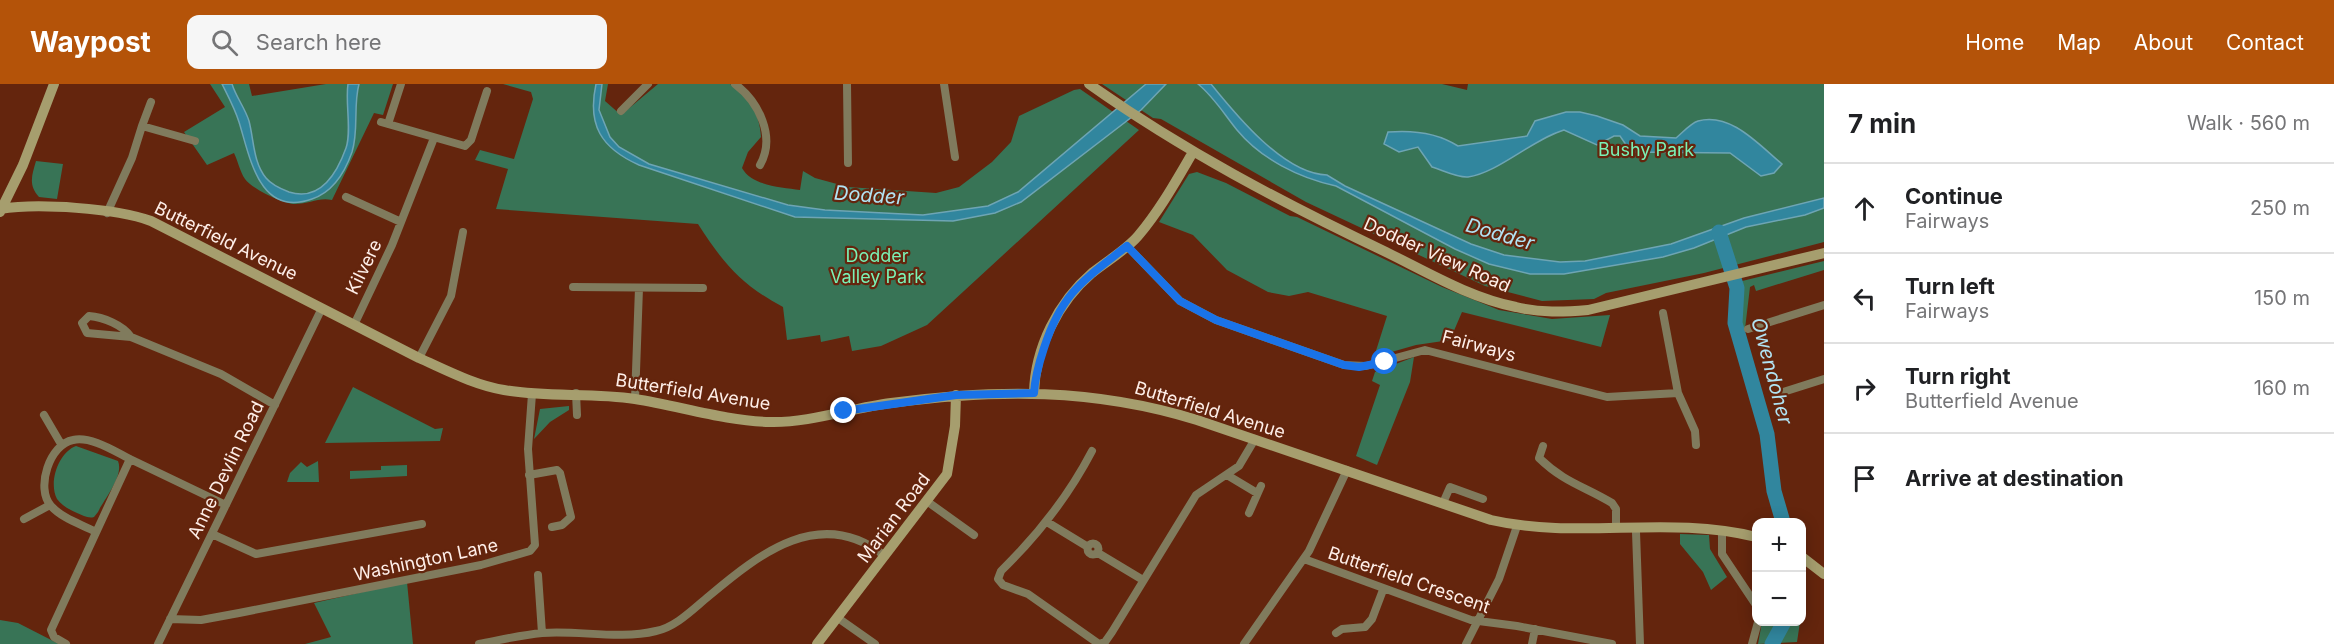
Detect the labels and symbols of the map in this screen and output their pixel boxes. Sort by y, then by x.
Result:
park label: Bushy Park [1598,139,1694,160]
water label: Dodder [833,181,905,209]
street label: Butterfield Avenue [151,197,301,284]
street label: Dodder View Road [1361,213,1514,296]
water label: Dodder [1463,213,1537,255]
street label: Kilvere [341,236,386,298]
park label: Dodder Valley Park [830,245,924,287]
water label: Owendoher [1746,315,1798,428]
street label: Fairways [1440,326,1518,365]
route start [1371,348,1397,374]
street label: Butterfield Avenue [614,369,772,414]
street label: Butterfield Avenue [1132,377,1288,442]
route end [830,397,856,423]
street label: Anne Devlin Road [183,398,268,542]
street label: Marian Road [853,469,934,567]
street label: Washington Lane [352,534,500,585]
street label: Butterfield Crescent [1325,542,1493,617]

